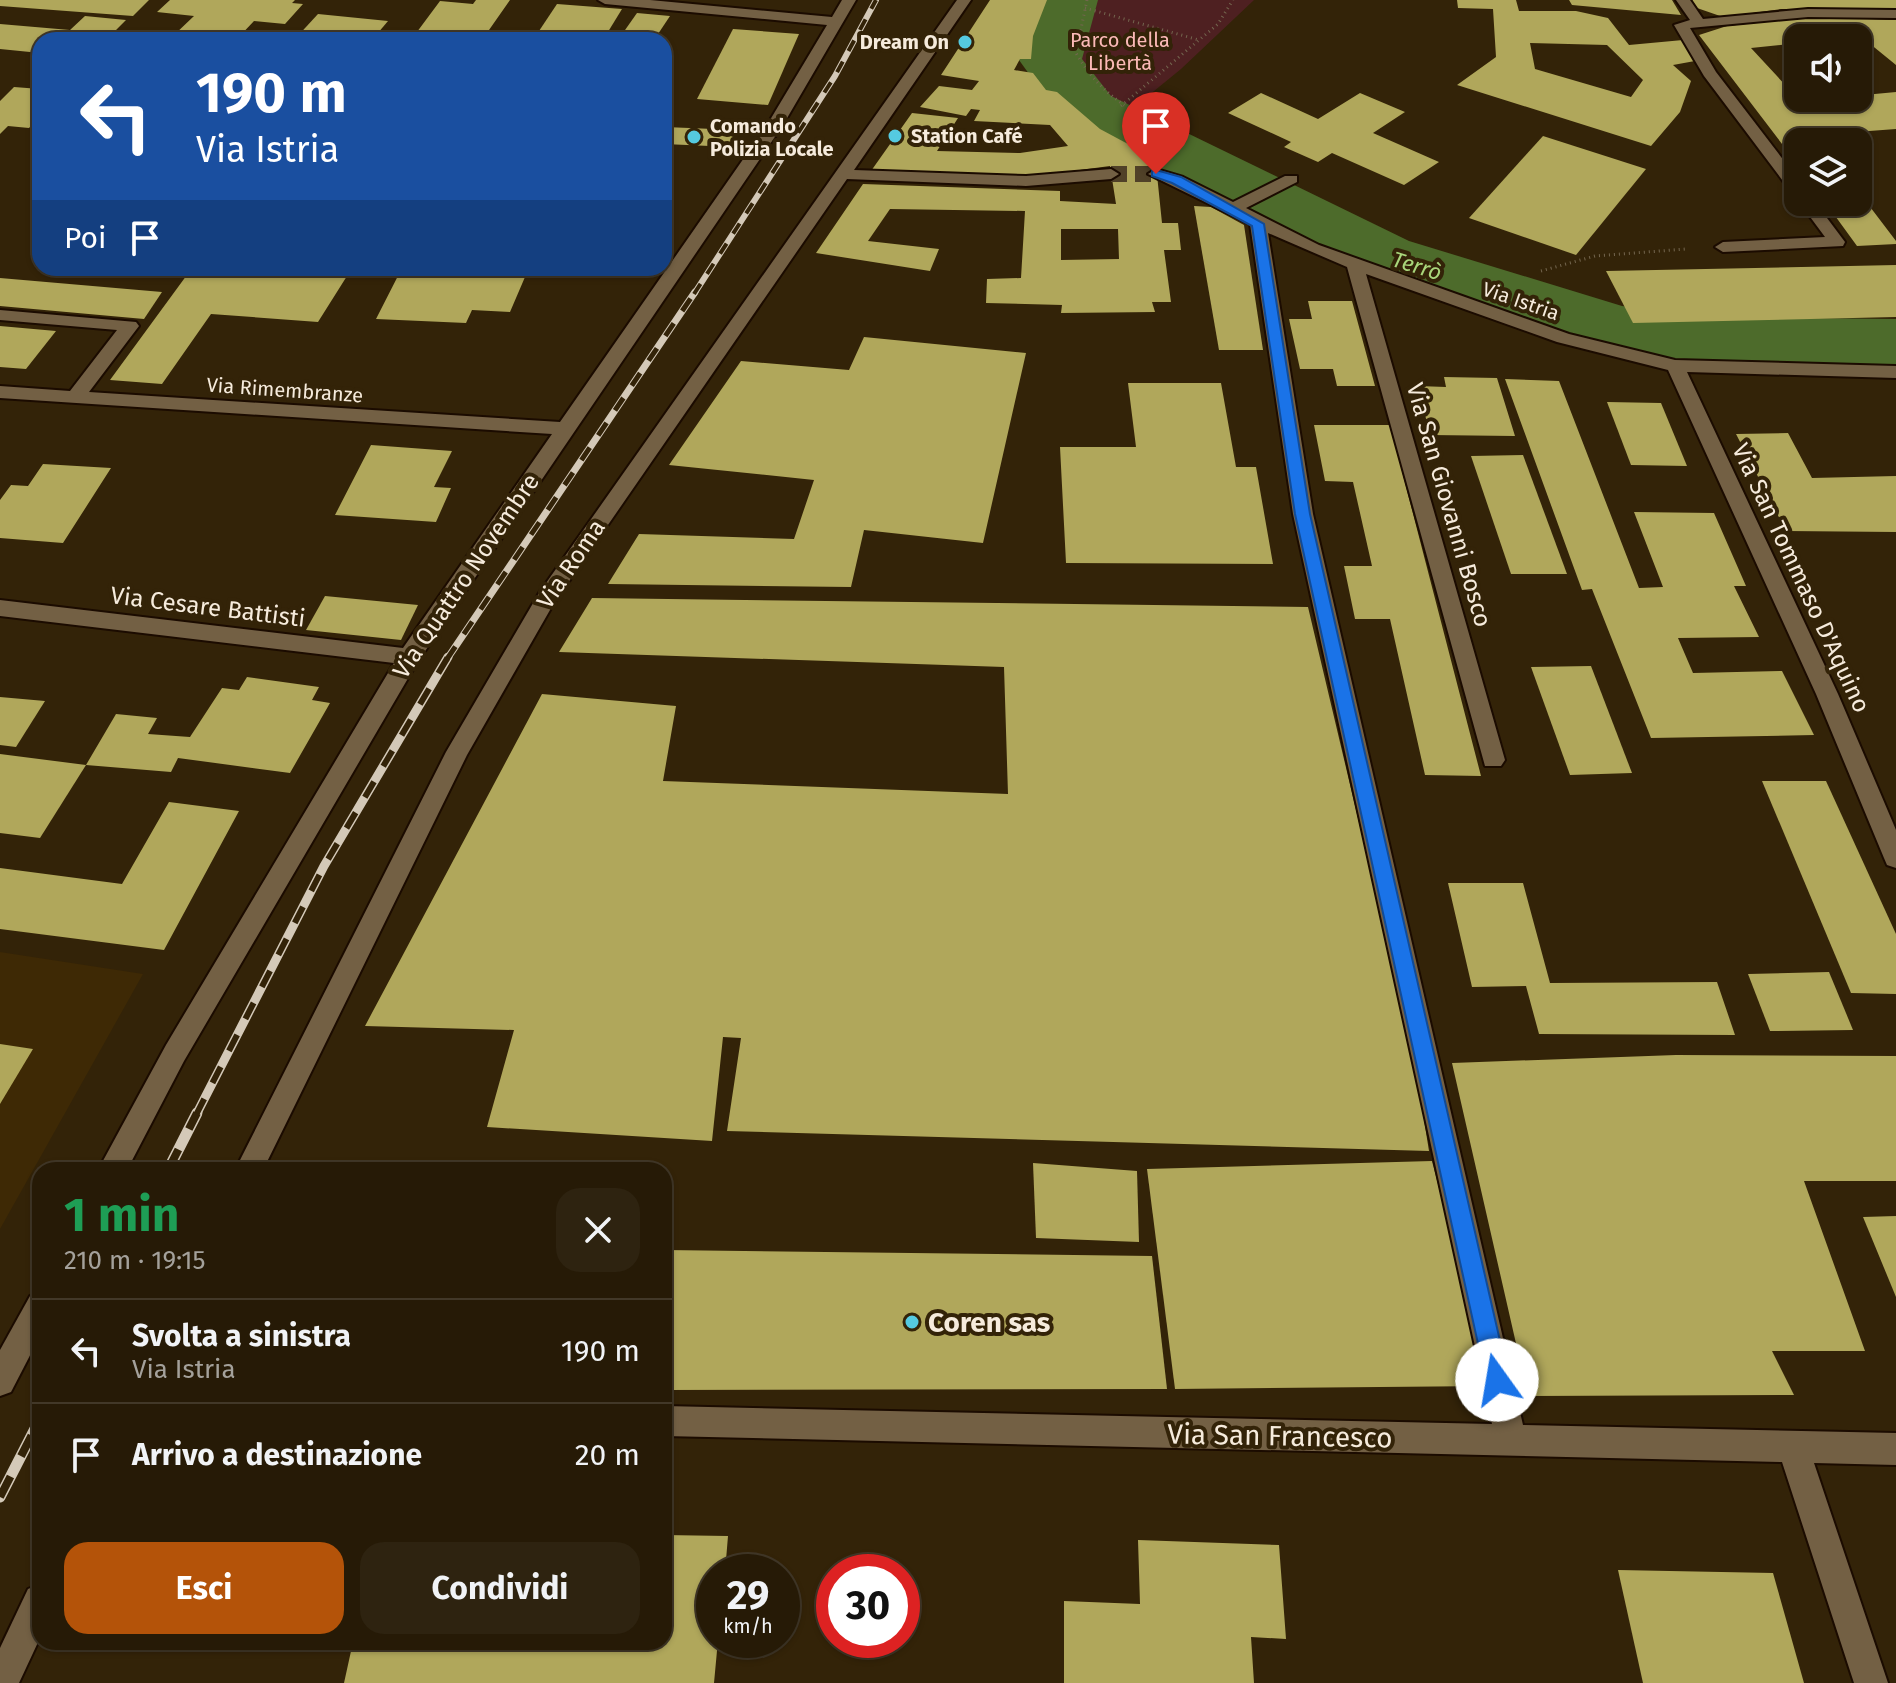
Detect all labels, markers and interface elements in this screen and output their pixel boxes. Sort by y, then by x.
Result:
map controls [1784,24,1872,216]
button: sound [1784,24,1872,112]
park label: Parco della Libertà [1070,28,1170,75]
place label: Dream On [860,30,949,54]
marker: Dream On [956,33,974,51]
text: 190 m [196,60,347,127]
icon: left [64,64,168,168]
pin [1122,92,1190,174]
icon: arrive [1134,104,1178,148]
place label: Comando Polizia Locale [710,114,834,161]
place label: Station Café [911,124,1022,148]
marker: Station Café [886,127,904,145]
text: Via Istria [196,128,339,172]
marker: Comando Polizia Locale [685,128,703,146]
button: layers [1784,128,1872,216]
icon: arrive [123,216,167,260]
text: Poi [64,220,107,256]
water label: Terrò [1389,246,1445,286]
street label: Via Istria [1479,277,1563,325]
street label: Via Rimembranze [206,373,364,407]
street label: Via San Giovanni Bosco [1401,380,1497,630]
street label: Via San Tommaso D'Aquino [1726,439,1876,717]
street label: Via Quattro Novembre [387,468,545,684]
street label: Via Roma [531,514,611,614]
street label: Via Cesare Battisti [109,581,307,633]
text: 1 min [64,1186,179,1244]
button: close [556,1188,640,1272]
text: 210 m · 19:15 [64,1245,206,1276]
place label: Coren sas [928,1306,1050,1339]
marker: Coren sas [903,1313,921,1331]
text: Svolta a sinistra [132,1318,351,1354]
icon: left [64,1329,108,1373]
text: 190 m [561,1333,640,1369]
position arrow [1455,1338,1539,1422]
text: Via Istria [132,1354,236,1385]
street label: Via San Francesco [1167,1418,1393,1454]
icon: arrive [64,1433,108,1477]
text: Arrivo a destinazione [132,1437,422,1473]
text: 20 m [575,1437,640,1473]
button: Esci [64,1542,344,1634]
button: Condividi [360,1542,640,1634]
speed limit sign: 30 [816,1554,920,1658]
text: 29 [727,1572,769,1620]
text: km/h [723,1614,773,1638]

